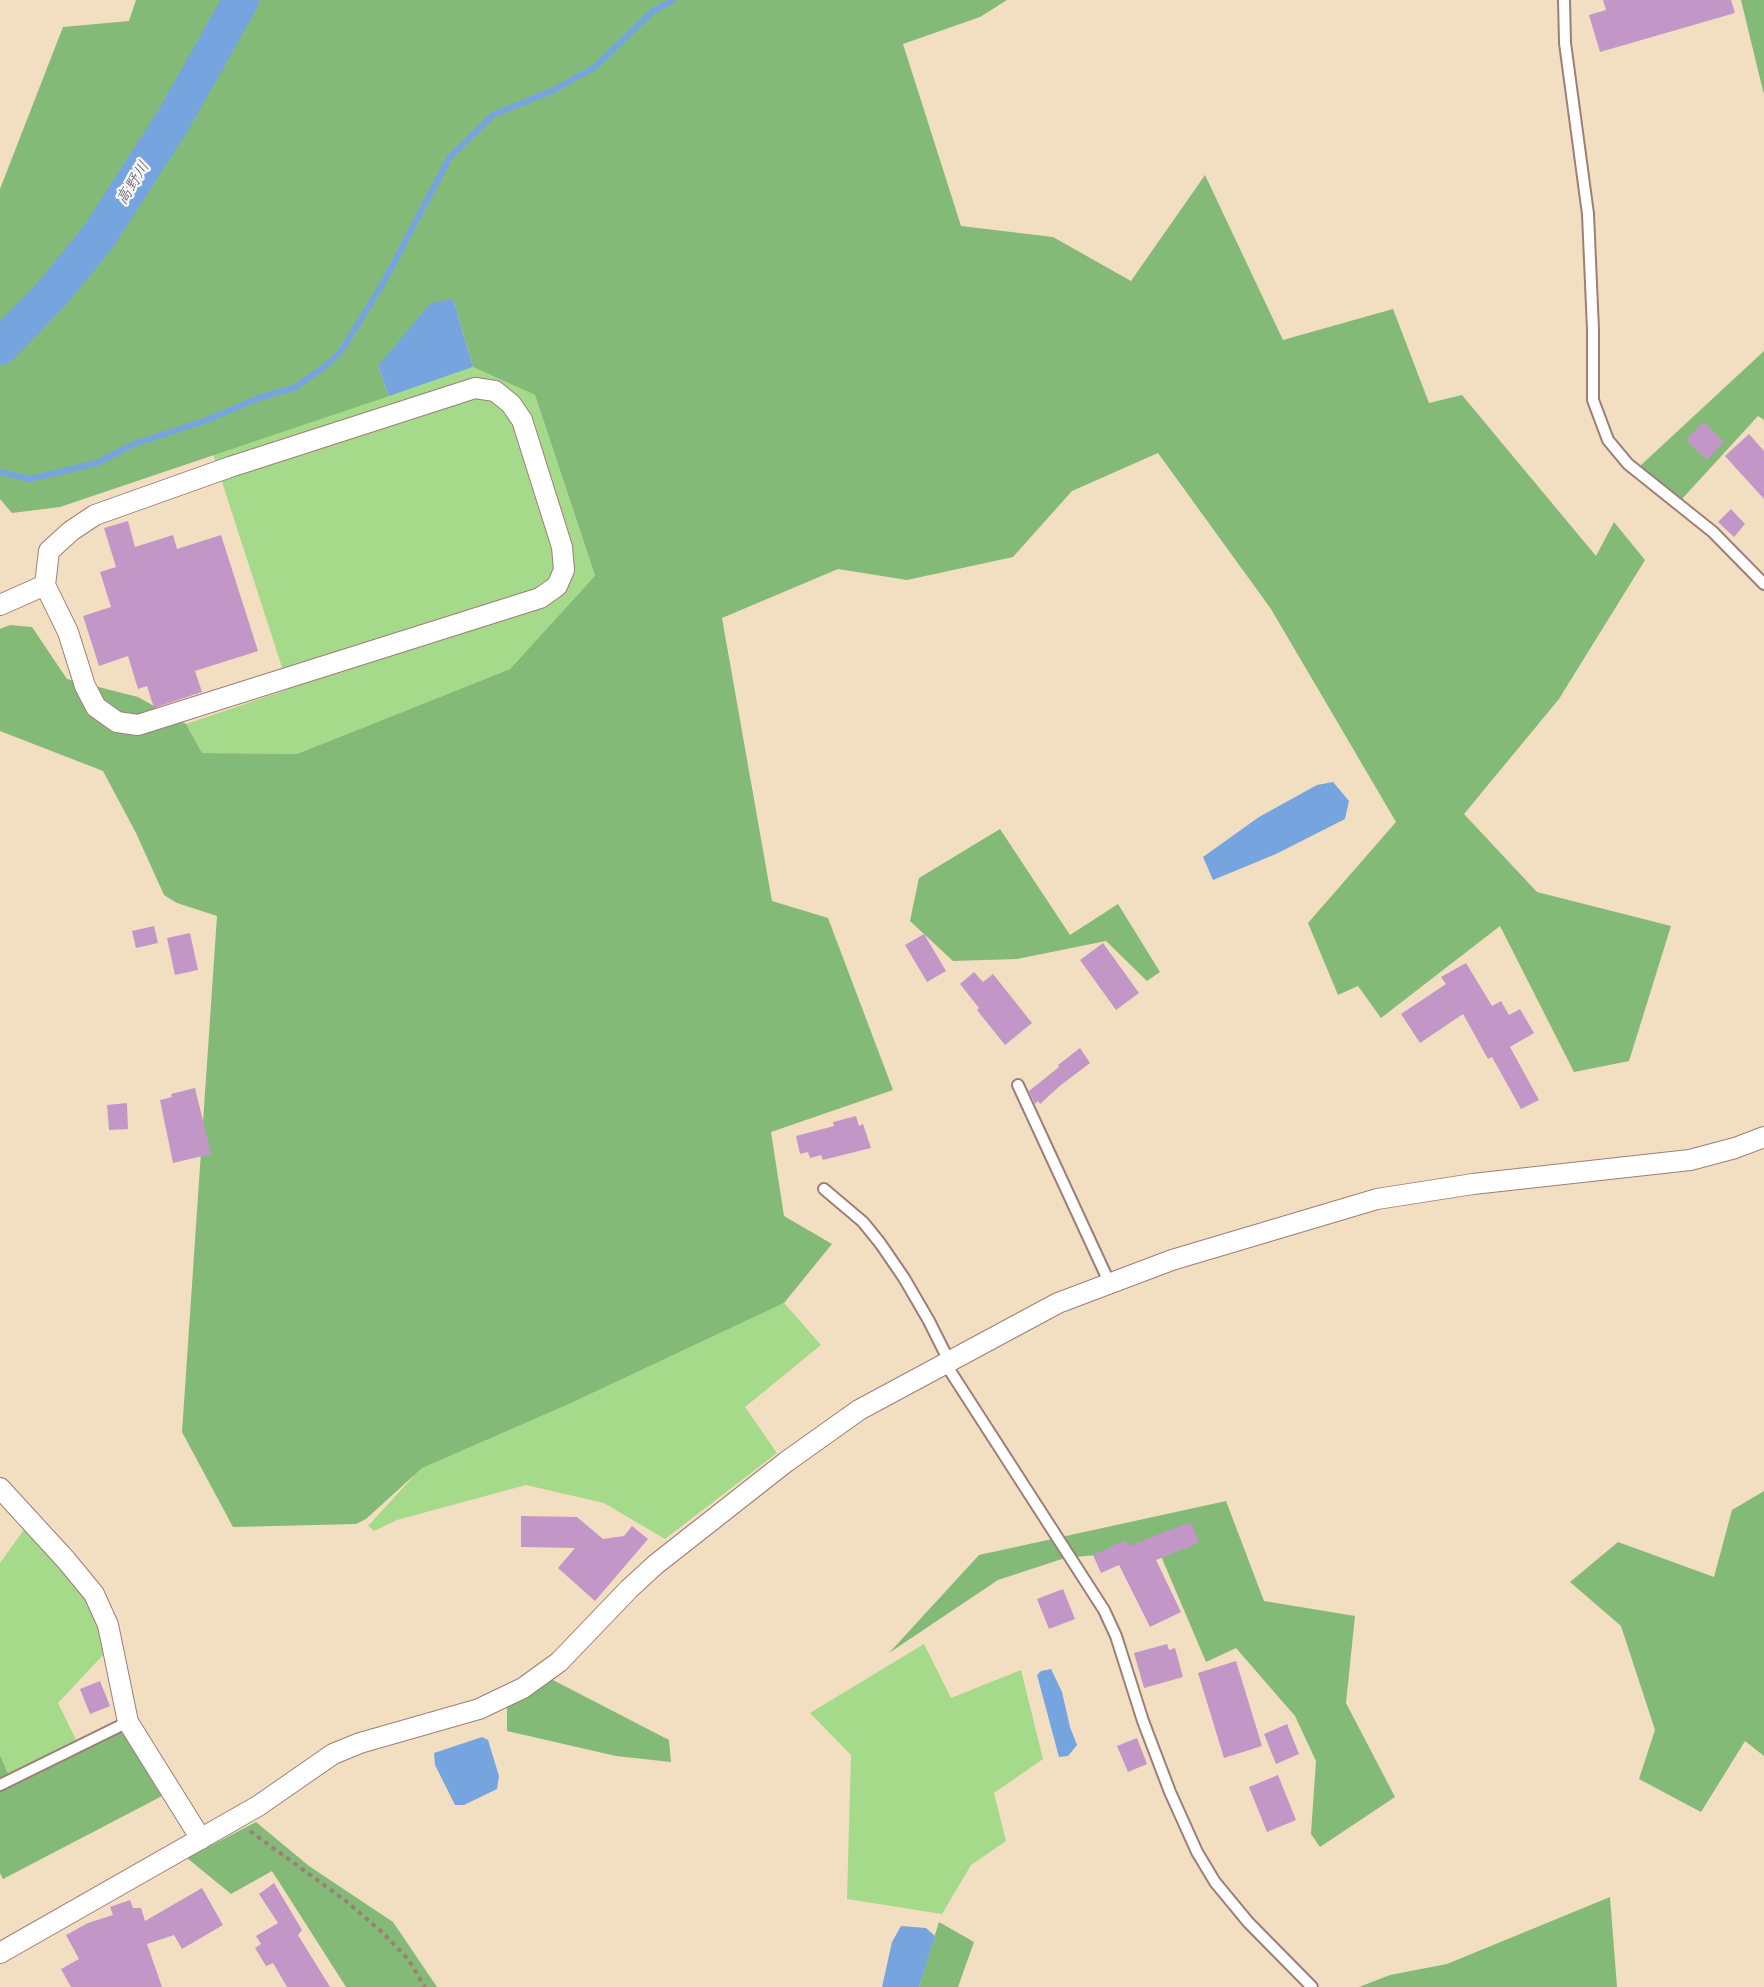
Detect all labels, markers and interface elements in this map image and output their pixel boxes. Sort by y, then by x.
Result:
water label: 高野川 [112,158,154,208]

